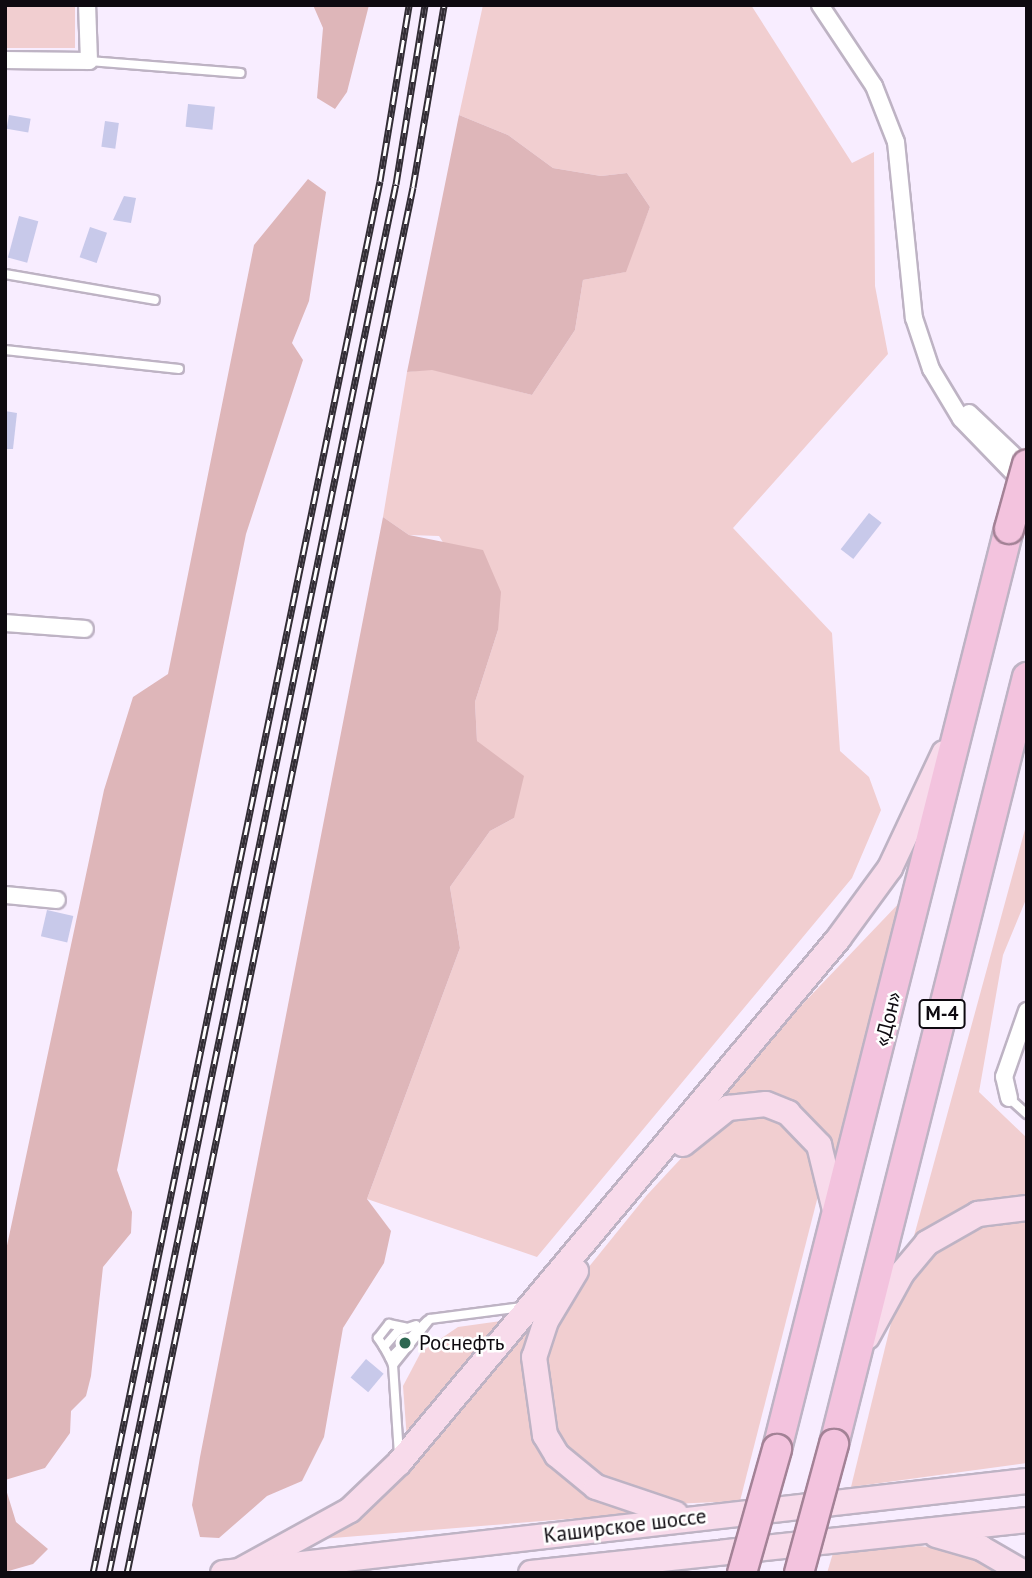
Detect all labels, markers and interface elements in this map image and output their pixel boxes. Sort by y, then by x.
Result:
street label: «Дон» [869,989,907,1049]
road number: М-4 [918,998,967,1030]
place label: Роснефть [419,1330,505,1356]
marker: Роснефть [397,1335,413,1351]
street label: Каширское шоссе [542,1504,708,1548]

